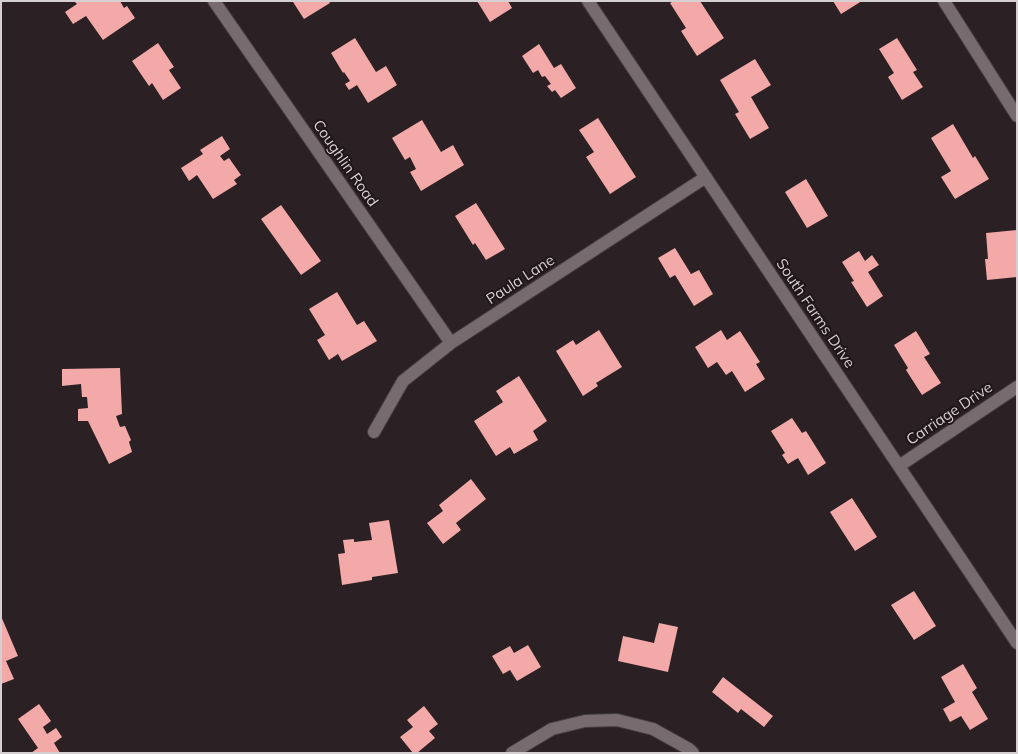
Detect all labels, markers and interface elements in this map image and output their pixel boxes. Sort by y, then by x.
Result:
street label: Coughlin Road [309,116,383,210]
street label: Paula Lane [482,250,558,308]
street label: South Farms Drive [772,255,860,371]
street label: Carriage Drive [902,377,996,449]

